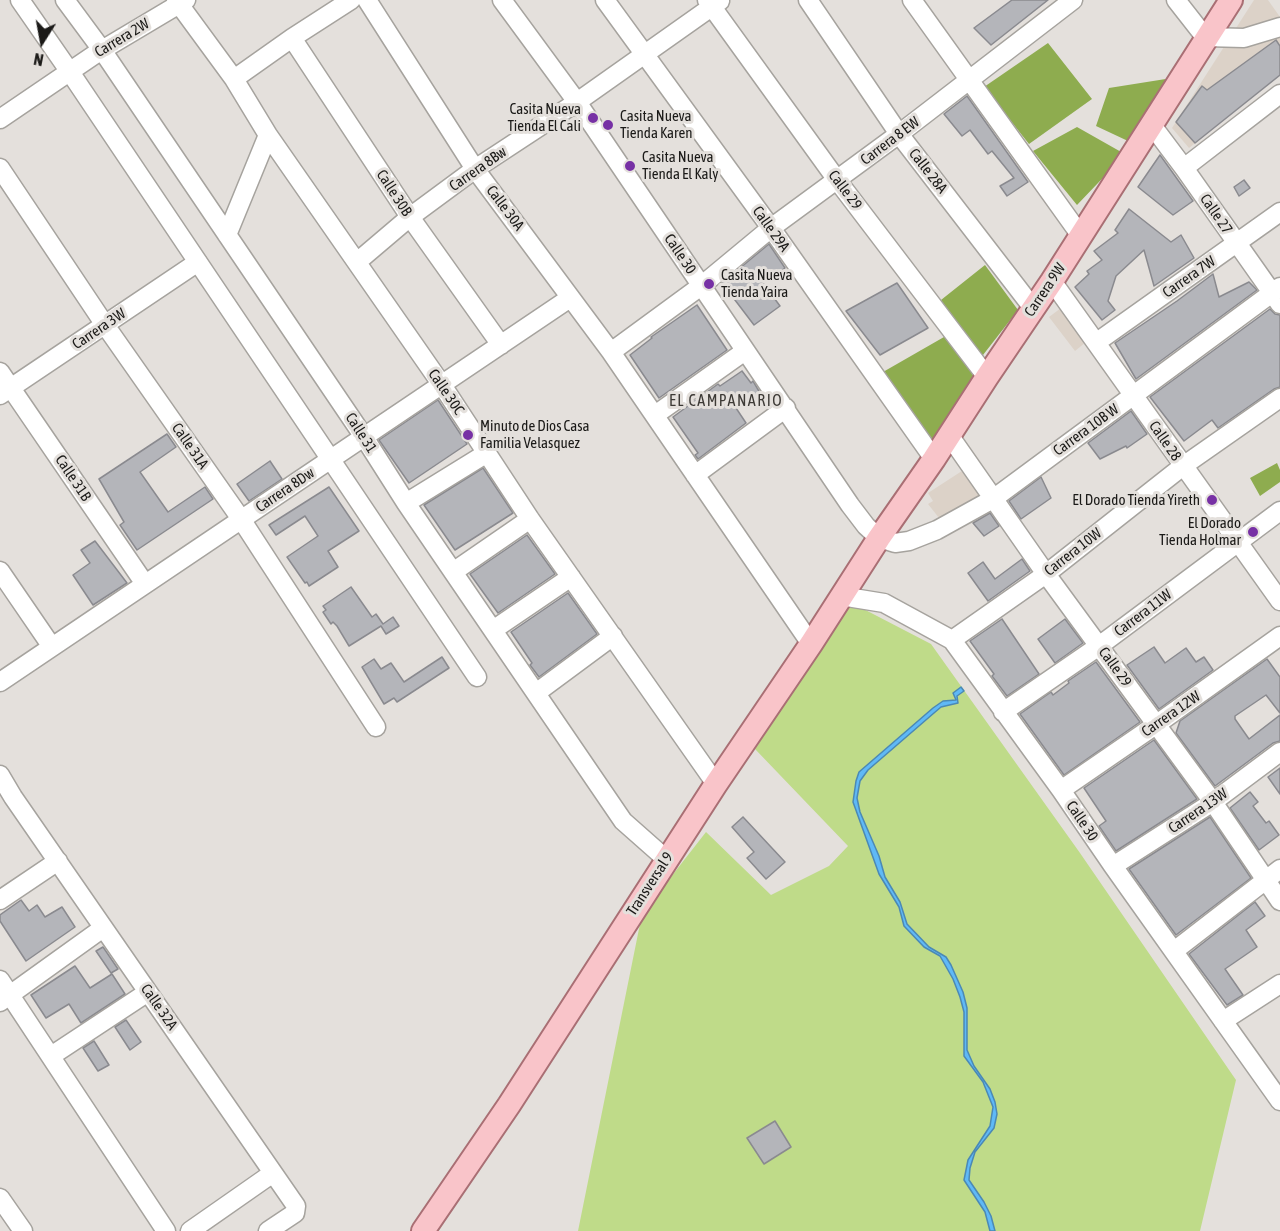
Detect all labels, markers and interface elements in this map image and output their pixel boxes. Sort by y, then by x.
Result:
north arrow [12,12,72,72]
street label: Carrera 2W [91,15,153,61]
text: N [32,50,45,69]
place label: Casita Nueva Tienda El Cali [507,100,581,135]
place label: Casita Nueva Tienda Karen [620,107,692,142]
marker: Casita Nueva Tienda El Cali [586,111,600,125]
street label: Carrera 8 EW [857,113,923,169]
marker: Casita Nueva Tienda Karen [601,118,615,132]
street label: Carrera 8Bw [446,143,510,195]
street label: Calle 28A [905,145,951,197]
place label: Casita Nueva Tienda El Kaly [642,148,718,183]
marker: Casita Nueva Tienda El Kaly [623,159,637,173]
street label: Calle 30B [372,166,416,220]
street label: Calle 29 [824,167,866,213]
street label: Calle 30A [482,182,528,234]
street label: Calle 27 [1196,191,1236,237]
street label: Calle 29A [748,203,794,255]
street label: Calle 30 [660,231,700,277]
street label: Carrera 7W [1159,252,1219,302]
street label: Carrera 9W [1021,260,1069,320]
place label: Casita Nueva Tienda Yaira [721,266,793,301]
marker: Casita Nueva Tienda Yaira [702,277,716,291]
street label: Carrera 3W [69,305,129,353]
street label: Calle 30C [424,366,468,418]
district label: EL CAMPANARIO [669,391,783,411]
street label: Carrera 10B W [1050,400,1122,460]
street label: Calle 31 [341,409,381,457]
place label: Minuto de Dios Casa Familia Velasquez [480,417,590,452]
street label: Calle 28 [1145,418,1185,464]
street label: Calle 31A [168,420,212,472]
marker: Minuto de Dios Casa Familia Velasquez [461,428,475,442]
street label: Calle 31B [51,452,95,504]
street label: Carrera 8Dw [252,464,318,516]
place label: El Dorado Tienda Yireth [1072,491,1200,509]
marker: El Dorado Tienda Yireth [1205,493,1219,507]
place label: El Dorado Tienda Holmar [1159,514,1241,549]
street label: Carrera 10W [1041,524,1105,580]
marker: El Dorado Tienda Holmar [1246,525,1260,539]
street label: Carrera 11W [1111,585,1175,641]
street label: Calle 29 [1095,644,1135,690]
street label: Carrera 12W [1138,687,1204,741]
street label: Carrera 13W [1165,785,1231,837]
street label: Calle 30 [1062,798,1102,844]
street label: Transversal 9 [623,849,677,919]
street label: Calle 32A [137,981,181,1033]

